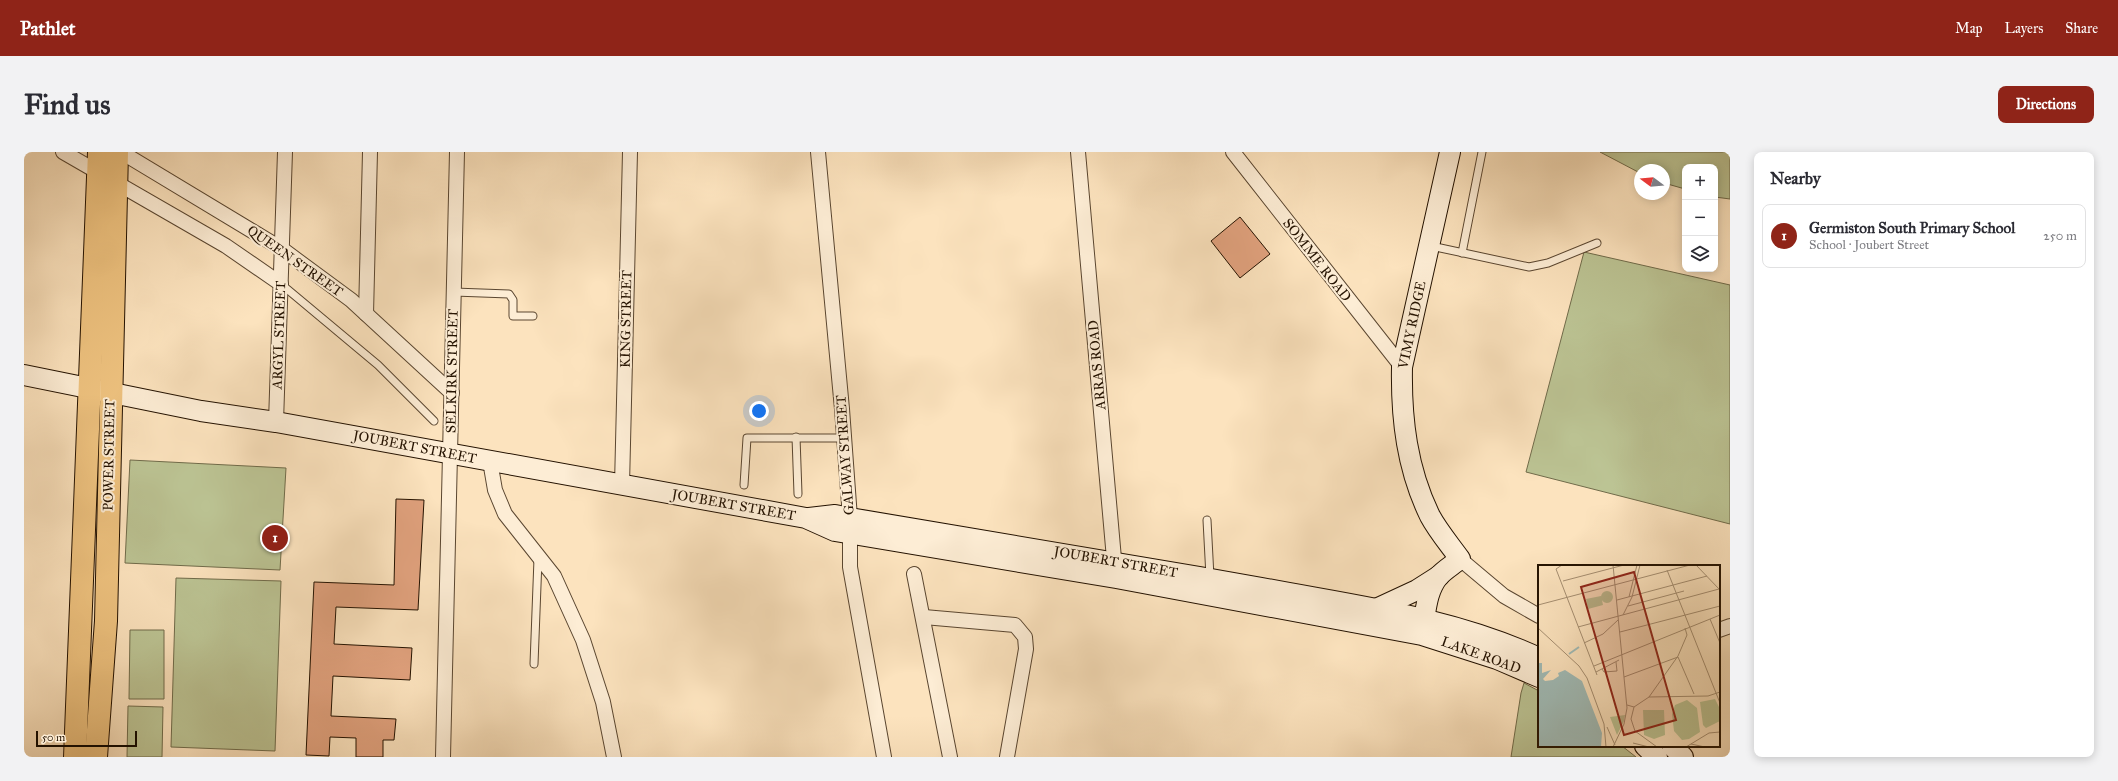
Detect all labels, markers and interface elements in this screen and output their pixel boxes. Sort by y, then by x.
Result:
text: Pathlet [20,17,76,40]
text: Map [1955,20,1983,37]
text: Layers [2005,20,2043,37]
text: Share [2065,20,2098,37]
button: Directions [1998,86,2094,123]
text: Find us [24,87,110,122]
north arrow [1634,164,1670,200]
map controls [1682,164,1718,272]
button: + [1682,164,1718,200]
text: Nearby [1770,168,1821,189]
button: − [1682,200,1718,236]
street label: SOMME ROAD [1279,215,1355,305]
text: Germiston South Primary School [1809,219,2015,237]
street label: QUEEN STREET [244,222,346,301]
text: 1 [1781,228,1787,244]
text: 250 m [2043,228,2077,244]
button: layers [1682,236,1718,272]
text: School · Joubert Street [1809,237,1929,253]
street label: KING STREET [617,269,635,368]
street label: ARGYL STREET [269,280,289,391]
street label: VIMY RIDGE [1394,280,1430,371]
street label: SELKIRK STREET [442,308,462,433]
street label: ARRAS ROAD [1085,319,1109,412]
street label: GALWAY STREET [832,394,858,516]
street label: POWER STREET [100,399,118,511]
your location [749,401,769,421]
street label: JOUBERT STREET [350,426,479,468]
street label: JOUBERT STREET [669,485,798,525]
pin: 1 [262,523,288,553]
street label: JOUBERT STREET [1051,542,1180,582]
inset map [1538,565,1720,747]
street label: LAKE ROAD [1439,633,1523,677]
scale bar [36,729,137,748]
text: 50 m [42,731,65,744]

